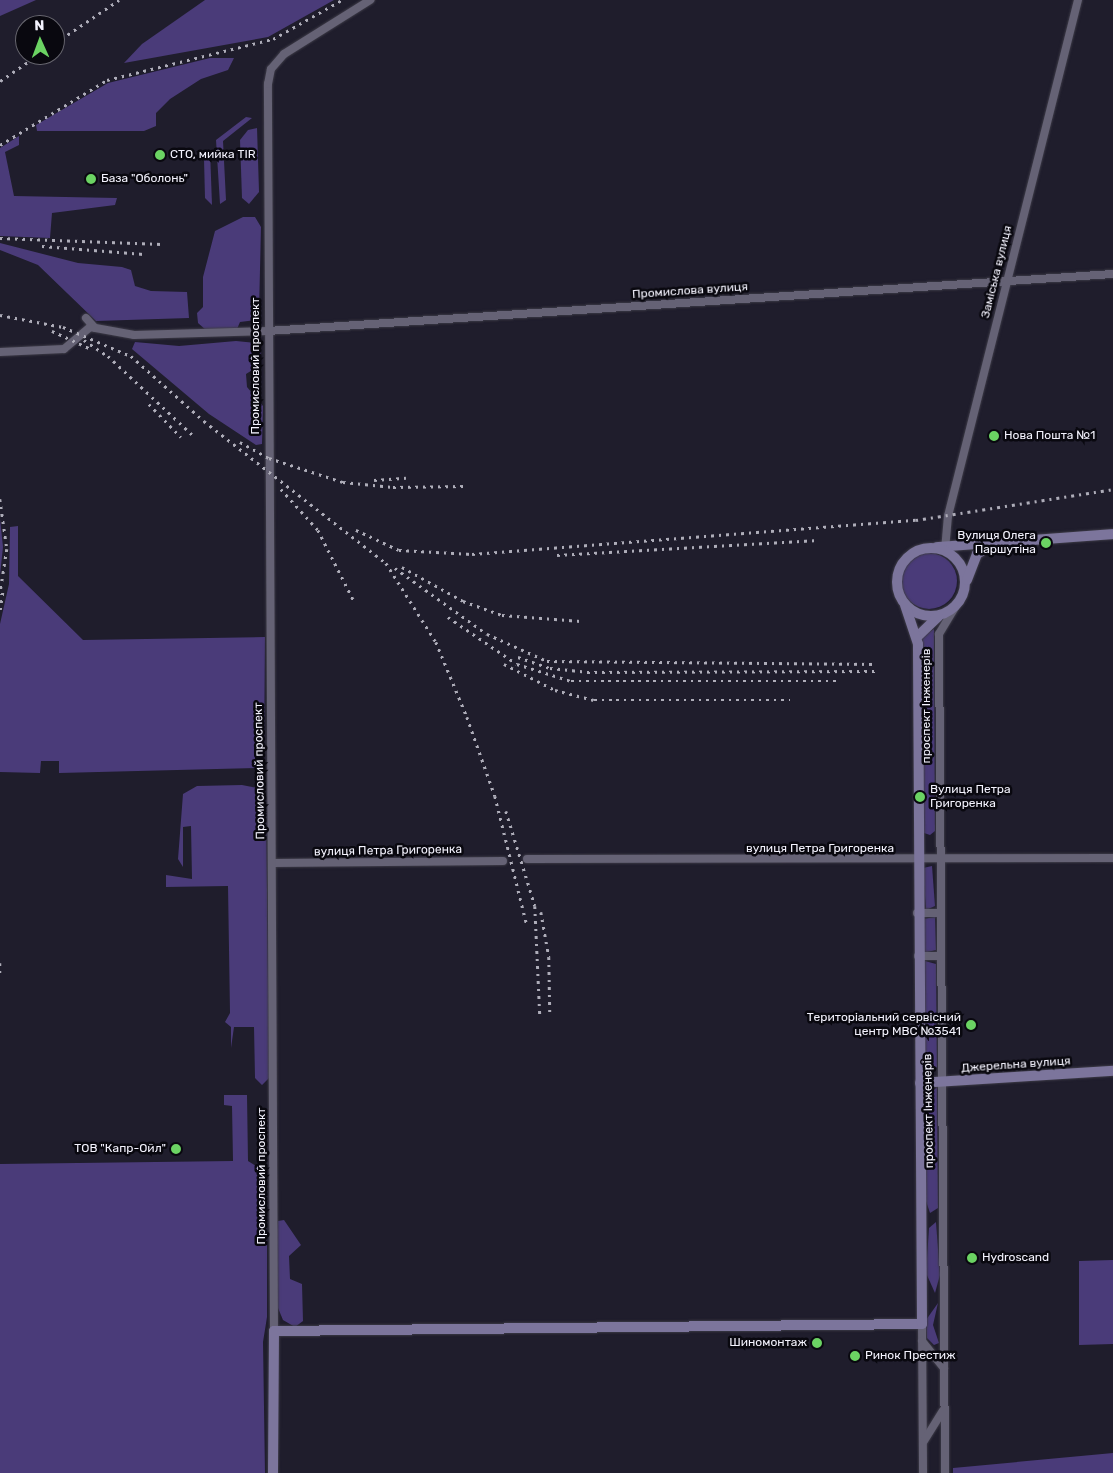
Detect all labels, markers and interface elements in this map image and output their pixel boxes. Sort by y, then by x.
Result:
north arrow [15,15,65,65]
text: N [34,17,45,34]
place label: СТО, мийка TIR [170,148,256,162]
marker: СТО, мийка TIR [154,149,166,161]
place label: База "Оболонь" [101,172,188,186]
marker: База "Оболонь" [85,173,97,185]
street label: Заміська вулиця [979,224,1015,320]
street label: Промислова вулиця [632,280,748,302]
street label: Промисловий проспект [249,297,263,435]
place label: Нова Пошта №1 [1004,429,1095,443]
marker: Нова Пошта №1 [988,430,1000,442]
place label: Вулиця Олега Паршутіна [957,529,1036,557]
marker: Вулиця Олега Паршутіна [1040,537,1052,549]
street label: проспект Інженерів [920,649,934,763]
street label: Промисловий проспект [252,702,268,840]
place label: Вулиця Петра Григоренка [930,783,1011,811]
marker: Вулиця Петра Григоренка [914,791,926,803]
street label: вулиця Петра Григоренка [746,842,894,856]
street label: вулиця Петра Григоренка [314,843,462,859]
place label: Територіальний сервісний центр МВС №3541 [807,1011,961,1039]
marker: Територіальний сервісний центр МВС №3541 [965,1019,977,1031]
street label: проспект Інженерів [921,1053,937,1169]
street label: Джерельна вулиця [961,1054,1071,1076]
street label: Промисловий проспект [255,1107,269,1245]
place label: ТОВ "Капр-Ойл" [74,1142,166,1156]
marker: ТОВ "Капр-Ойл" [170,1143,182,1155]
place label: Hydroscand [982,1251,1049,1265]
marker: Hydroscand [966,1252,978,1264]
place label: Шиномонтаж [729,1336,807,1350]
marker: Шиномонтаж [811,1337,823,1349]
place label: Ринок Престиж [865,1349,956,1363]
marker: Ринок Престиж [849,1350,861,1362]

